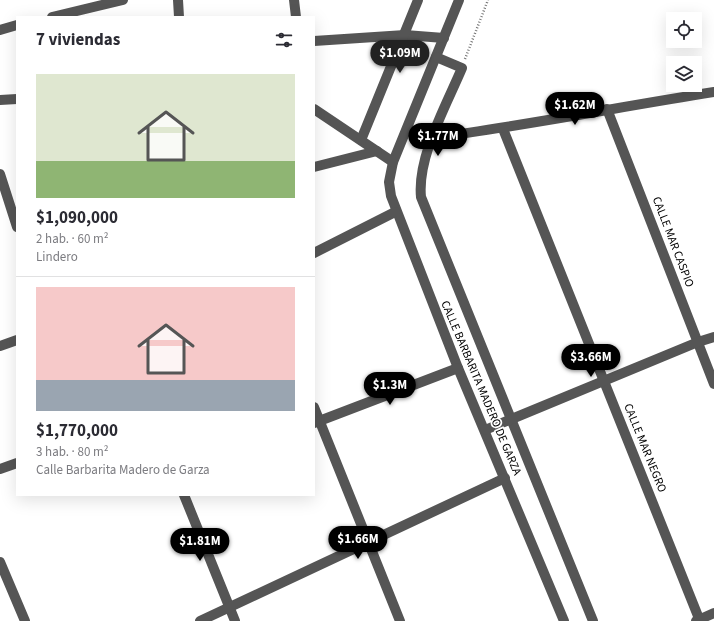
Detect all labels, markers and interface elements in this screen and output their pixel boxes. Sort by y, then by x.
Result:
map controls [666,12,702,92]
button: locate [666,12,702,48]
text: 7 viviendas [36,28,120,52]
icon: filters [273,29,295,51]
pin: $1.09M [367,40,433,74]
text: $1.09M [379,44,421,62]
button: layers [666,56,702,92]
pin: $1.62M [542,92,608,126]
text: $1.62M [554,96,596,114]
icon: home [130,100,202,172]
pin: $1.77M [405,123,471,157]
text: $1.77M [417,127,459,145]
street label: CALLE MAR CASPIO [648,194,698,290]
text: $1,090,000 [36,206,118,230]
text: 2 hab. · 60 m² [36,230,109,248]
text: Lindero [36,248,78,266]
street label: CALLE BARBARITA MADERO DE GARZA [436,298,526,478]
icon: home [130,313,202,385]
pin: $3.66M [558,344,624,378]
text: $3.66M [570,348,612,366]
pin: $1.3M [362,372,418,406]
text: $1.3M [373,376,407,394]
street label: CALLE MAR NEGRO [619,401,671,495]
text: $1,770,000 [36,419,118,443]
text: 3 hab. · 80 m² [36,443,109,461]
text: Calle Barbarita Madero de Garza [36,461,210,479]
pin: $1.66M [325,526,391,560]
pin: $1.81M [167,528,233,562]
text: $1.66M [337,530,379,548]
text: $1.81M [179,532,221,550]

